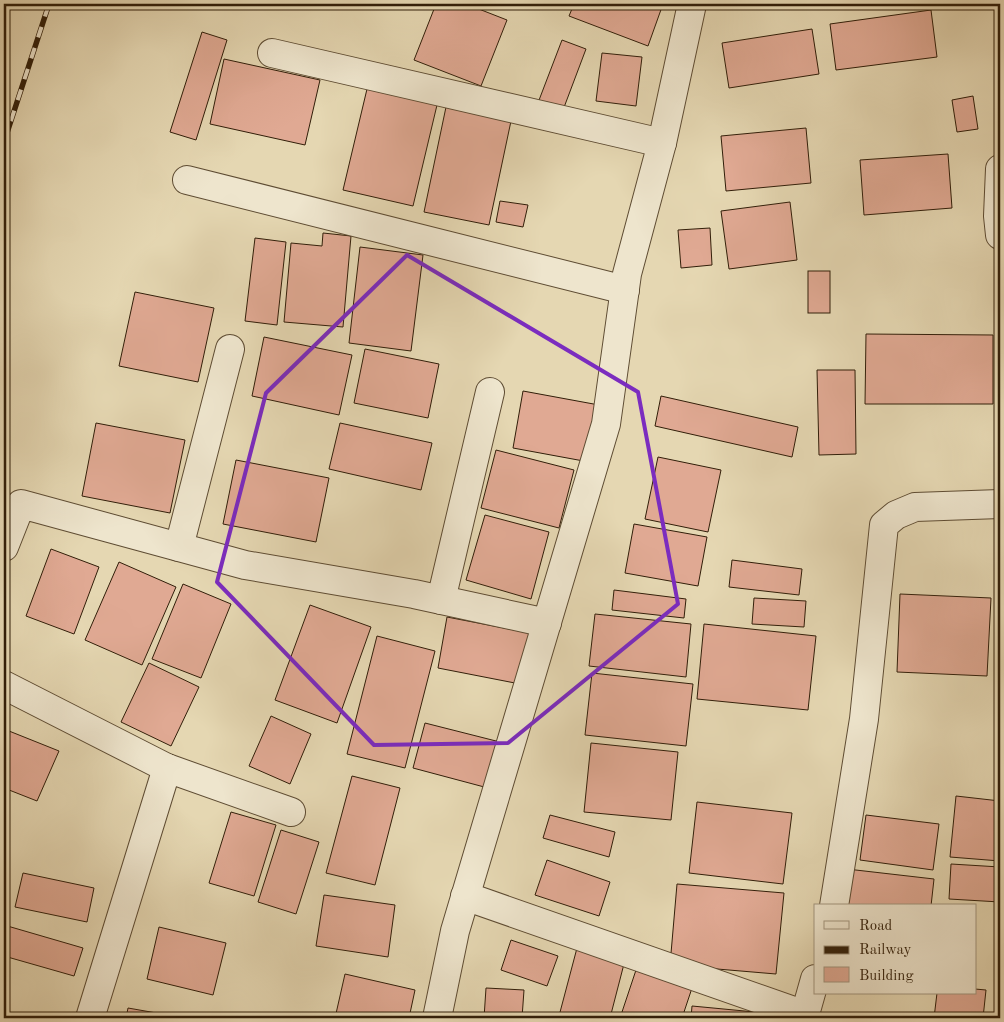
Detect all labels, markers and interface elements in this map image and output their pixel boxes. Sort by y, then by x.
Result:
legend [814,904,976,994]
text: Road [859,919,893,934]
text: Railway [859,943,912,958]
text: Building [859,969,914,984]

